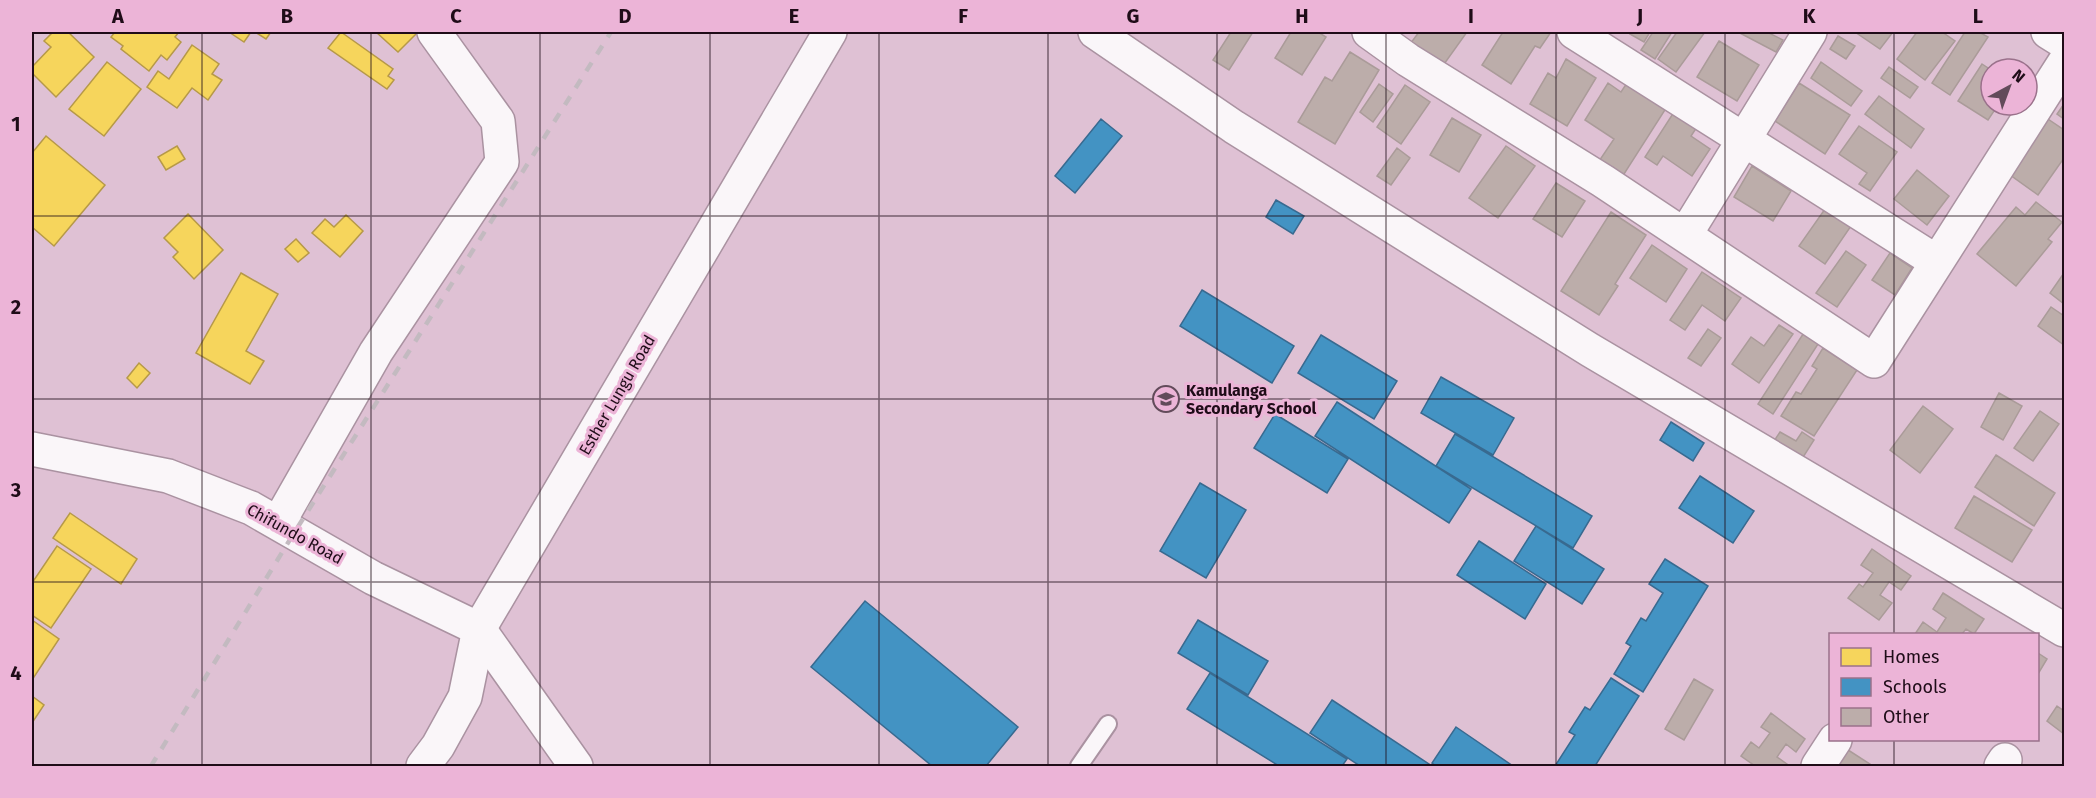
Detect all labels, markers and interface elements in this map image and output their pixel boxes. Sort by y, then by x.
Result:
text: A [111,4,125,28]
text: B [281,4,293,28]
text: C [450,4,462,28]
text: D [618,4,632,28]
text: E [789,4,799,28]
text: F [958,4,968,28]
text: G [1127,4,1139,28]
text: H [1295,4,1309,28]
text: I [1468,4,1474,28]
text: J [1636,4,1643,28]
text: K [1803,4,1816,28]
text: L [1973,4,1983,28]
north arrow [1979,57,2039,117]
text: N [2008,65,2029,87]
text: 1 [11,112,21,136]
text: 2 [11,295,21,319]
street label: Esther Lungu Road [575,332,659,458]
place label: Kamulanga Secondary School [1186,381,1317,418]
school or university icon: Kamulanga Secondary School [1151,384,1181,414]
text: 3 [10,478,21,502]
street label: Chifundo Road [244,500,346,568]
legend [1829,633,2039,741]
text: Homes [1883,646,1939,668]
text: 4 [10,661,22,685]
text: Schools [1883,676,1947,698]
text: Other [1883,706,1929,728]

